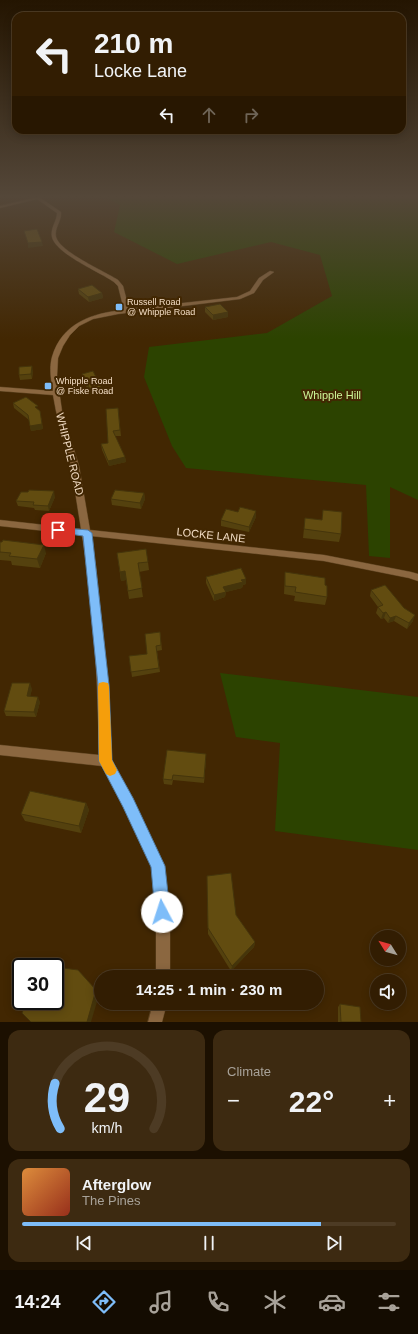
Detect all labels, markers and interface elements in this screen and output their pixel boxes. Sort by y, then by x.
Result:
icon: left [28,28,80,80]
text: 210 m [94,28,173,59]
text: Locke Lane [94,61,187,81]
icon: left [156,104,178,126]
icon: ahead [198,104,220,126]
icon: right [240,104,262,126]
place label: Russell Road @ Whipple Road [127,297,195,317]
marker: Russell Road @ Whipple Road [114,302,124,312]
place label: Whipple Road @ Fiske Road [56,376,113,396]
marker: Whipple Road @ Fiske Road [43,381,53,391]
park label: Whipple Hill [303,389,361,401]
street label: WHIPPLE ROAD [54,412,86,496]
pin [41,513,75,547]
icon: arrive [47,519,69,541]
street label: LOCKE LANE [176,525,246,545]
position arrow [141,891,183,933]
north arrow [370,930,406,966]
map controls [370,930,406,1010]
speed limit sign: 30 [12,958,64,1010]
button: sound [370,974,406,1010]
text: 14:25 · 1 min · 230 m [136,981,282,998]
text: Climate [227,1064,271,1079]
text: 29 [83,1073,130,1120]
text: 22° [289,1085,334,1118]
text: − [227,1088,240,1113]
text: + [383,1088,396,1113]
text: km/h [91,1119,122,1135]
text: Afterglow [82,1176,151,1193]
text: The Pines [82,1193,141,1208]
icon: previous [73,1232,95,1254]
icon: pause [198,1232,220,1254]
icon: next [323,1232,345,1254]
icon: directions [90,1288,118,1316]
icon: music [147,1288,175,1316]
icon: phone [204,1288,232,1316]
icon: climate [261,1288,289,1316]
icon: car [318,1288,346,1316]
icon: filters [375,1288,403,1316]
text: 14:24 [15,1292,61,1312]

